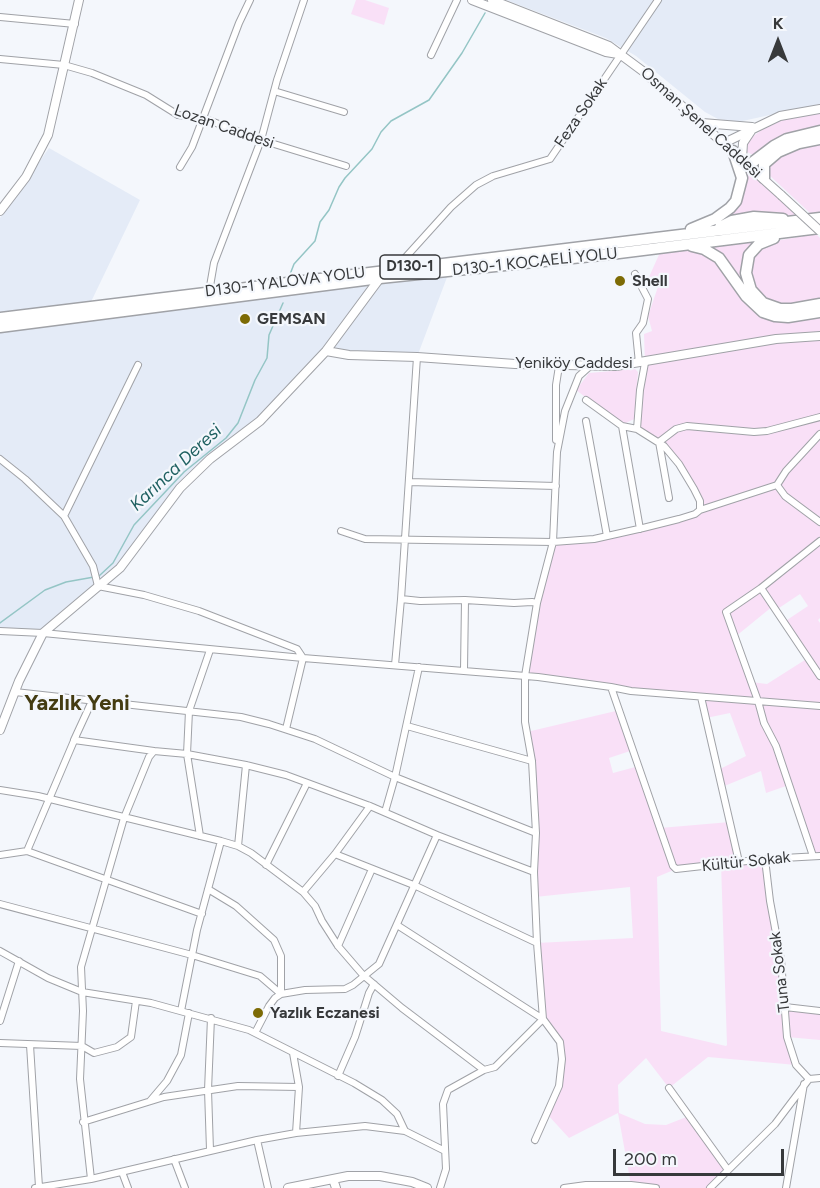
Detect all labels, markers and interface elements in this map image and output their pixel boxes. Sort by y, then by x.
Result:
north arrow [748,12,808,72]
text: K [773,14,783,33]
street label: Osman Şenel Caddesi [636,63,766,183]
street label: Feza Sokak [551,75,611,151]
street label: Lozan Caddesi [171,101,277,153]
street label: D130-1 KOCAELİ YOLU [451,244,619,280]
road number: D130-1 [380,255,440,279]
street label: D130-1 YALOVA YOLU [204,263,366,301]
place label: Shell [632,271,668,291]
marker: Shell [613,274,627,288]
place label: GEMSAN [257,309,326,329]
marker: GEMSAN [238,312,252,326]
street label: Yeniköy Caddesi [515,353,633,373]
water label: Karınca Deresi [126,420,226,516]
district label: Yazlık Yeni [24,691,130,717]
street label: Kültür Sokak [701,848,791,876]
street label: Tuna Sokak [766,931,794,1013]
place label: Yazlık Eczanesi [270,1003,380,1023]
marker: Yazlık Eczanesi [251,1006,265,1020]
scale bar [616,1137,787,1175]
text: 200 m [624,1148,677,1170]

